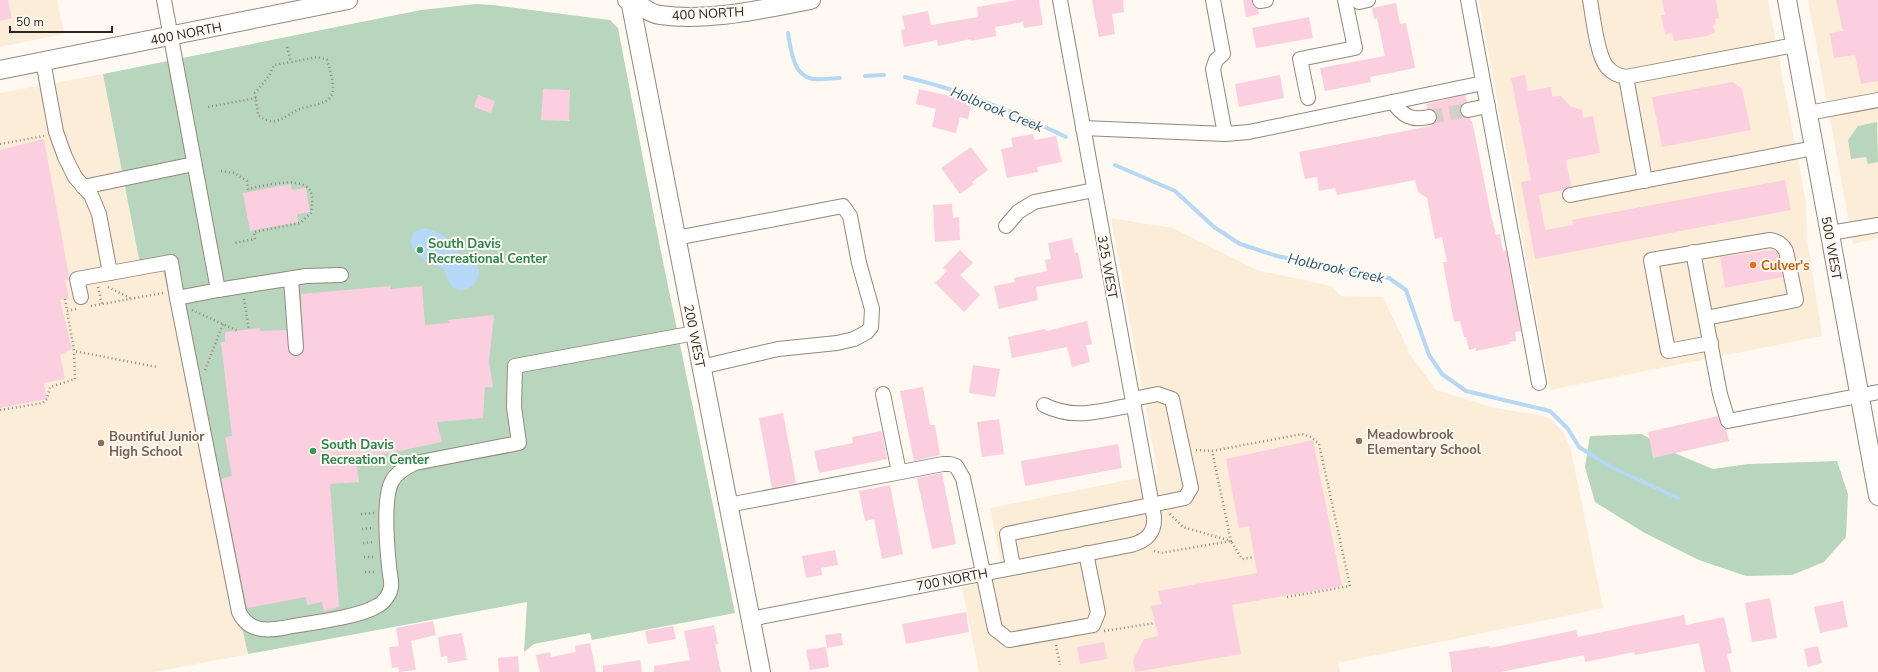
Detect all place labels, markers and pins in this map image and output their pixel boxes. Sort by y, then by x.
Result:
place label: South Davis Recreational Center [428,235,548,268]
marker: South Davis Recreational Center [415,245,425,255]
place label: Culver's [1761,257,1810,275]
marker: Culver's [1748,260,1758,270]
place label: Meadowbrook Elementary School [1367,426,1482,459]
place label: Bountiful Junior High School [109,428,205,461]
place label: South Davis Recreation Center [321,436,430,469]
marker: Meadowbrook Elementary School [1354,436,1364,446]
marker: Bountiful Junior High School [96,438,106,448]
marker: South Davis Recreation Center [308,446,318,456]

